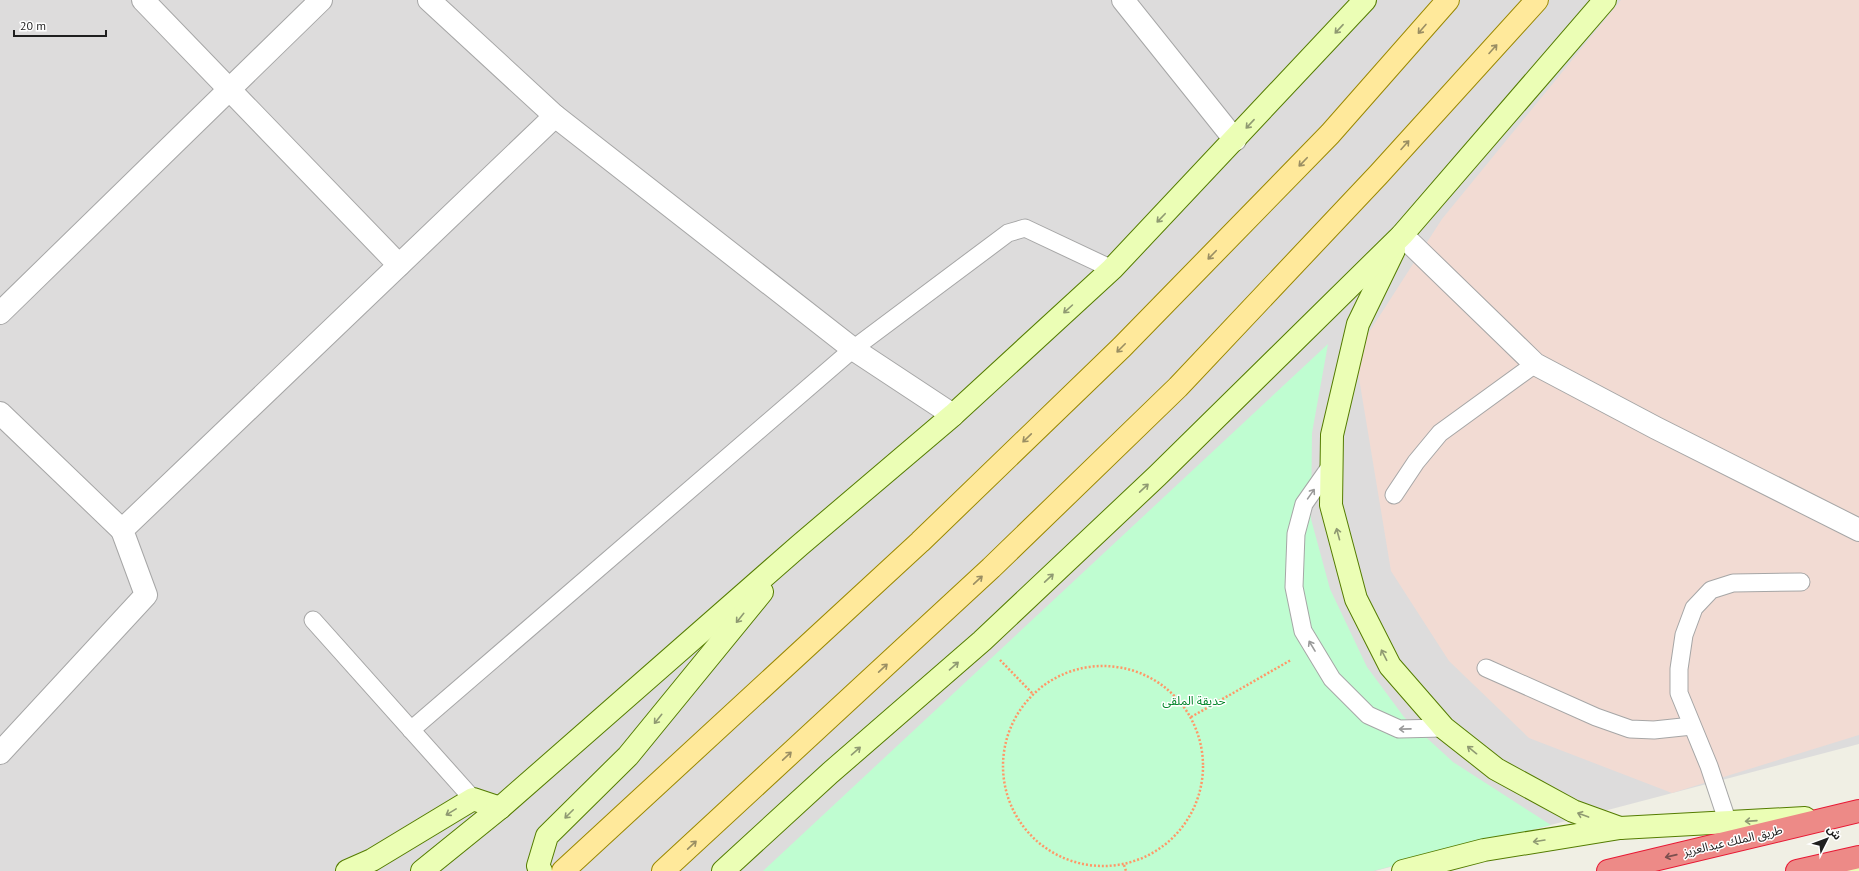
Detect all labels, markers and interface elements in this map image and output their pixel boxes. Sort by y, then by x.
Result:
scale bar [14,12,106,38]
text: 20 m [20,18,46,33]
one-way arrow [1335,23,1344,33]
one-way arrow [1418,24,1427,34]
one-way arrow [1488,44,1497,54]
one-way arrow [1246,119,1255,129]
one-way arrow [1401,140,1410,151]
one-way arrow [1298,157,1308,167]
one-way arrow [1156,213,1166,223]
one-way arrow [1207,250,1217,260]
one-way arrow [1063,304,1073,314]
one-way arrow [1116,343,1126,353]
one-way arrow [1022,433,1032,443]
one-way arrow [1139,483,1149,493]
one-way arrow [1307,489,1315,500]
one-way arrow [1334,527,1342,540]
one-way arrow [1044,573,1054,582]
one-way arrow [973,575,983,585]
one-way arrow [736,613,745,624]
one-way arrow [1308,641,1316,652]
one-way arrow [1380,649,1387,661]
one-way arrow [948,661,959,670]
one-way arrow [877,664,887,673]
park label: حديقة الملقى [1162,693,1226,708]
one-way arrow [654,713,662,724]
one-way arrow [1399,725,1412,733]
one-way arrow [1466,745,1477,754]
one-way arrow [850,747,860,756]
one-way arrow [782,752,792,761]
one-way arrow [445,809,457,817]
one-way arrow [564,809,574,818]
one-way arrow [1578,810,1590,818]
one-way arrow [1745,818,1758,825]
north arrow [1807,819,1847,859]
street label: طريق الملك عبدالعزيز [1681,822,1784,860]
text: ش [1824,822,1845,843]
one-way arrow [1532,837,1545,845]
one-way arrow [686,840,697,849]
one-way arrow [1665,853,1678,860]

